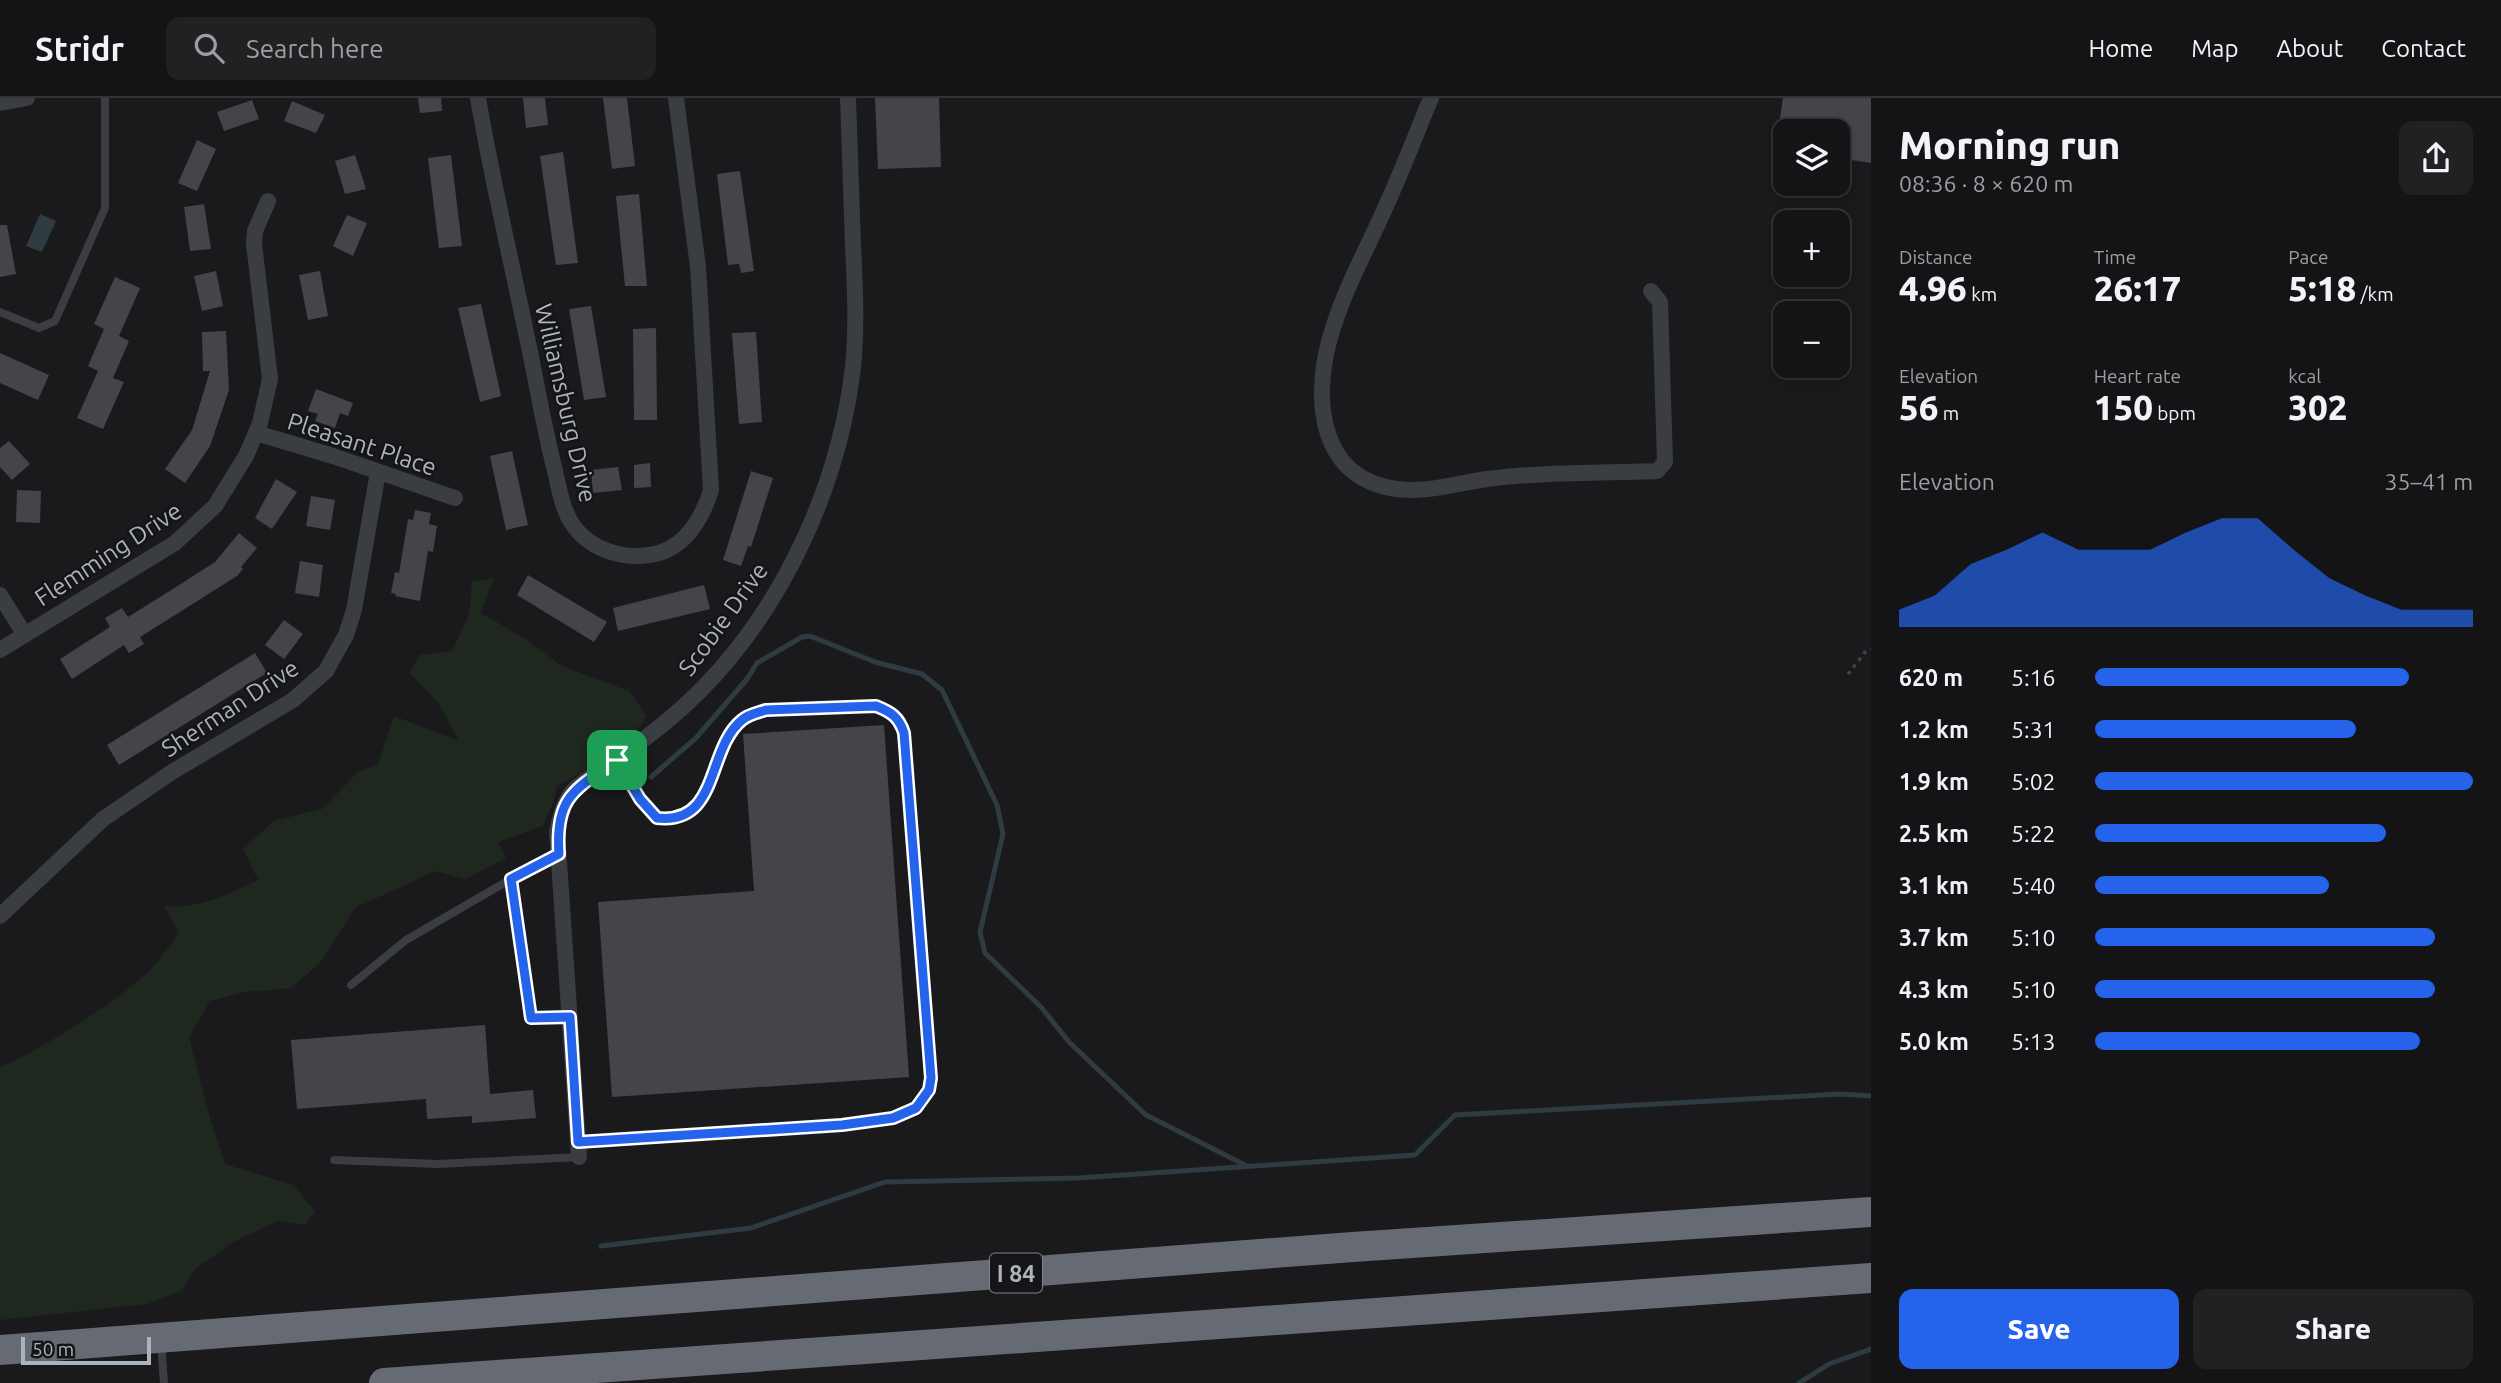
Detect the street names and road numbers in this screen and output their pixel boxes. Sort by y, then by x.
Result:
street label: Williamsburg Drive [530,301,602,505]
street label: Pleasant Place [284,407,440,481]
street label: Flemming Drive [30,497,186,611]
street label: Scobie Drive [673,557,773,681]
street label: Sherman Drive [157,654,303,762]
road number: I 84 [990,1254,1042,1292]

